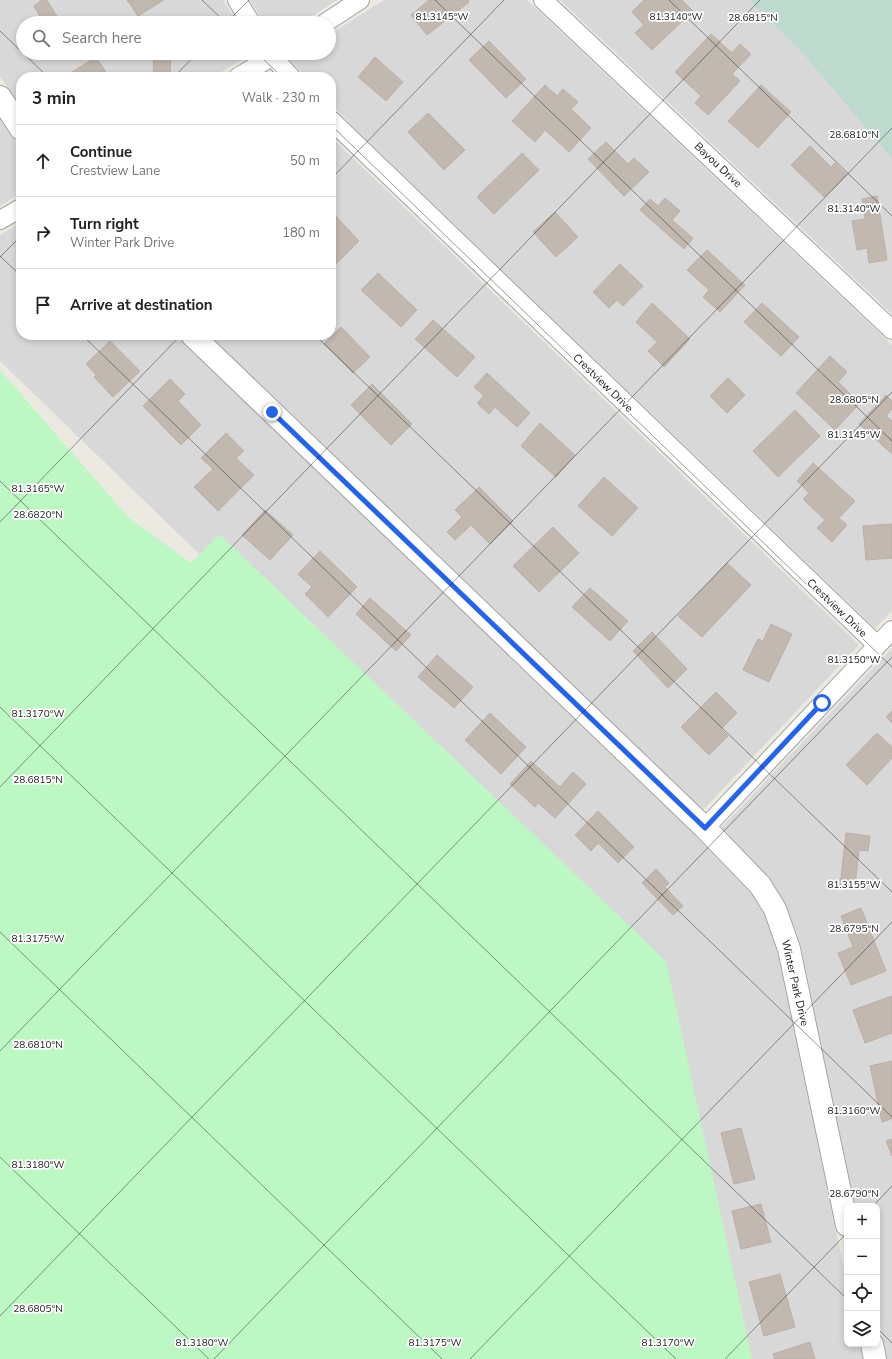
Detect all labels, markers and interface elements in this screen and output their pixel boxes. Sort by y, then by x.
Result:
text: 81.3145°W [415,10,469,24]
text: 81.3140°W [649,10,703,24]
text: 28.6815°N [728,11,778,25]
search box [16,16,336,60]
icon: search [30,27,52,49]
text: Search here [62,28,142,48]
text: 3 min [32,87,76,110]
text: Walk · 230 m [242,89,320,107]
text: 28.6810°N [829,128,879,142]
street label: Bayou Drive [691,139,745,191]
text: Continue [70,142,132,162]
icon: ahead [32,150,54,172]
text: 50 m [290,152,320,170]
text: Crestview Lane [70,162,160,180]
text: 81.3140°W [827,202,881,216]
text: Turn right [70,214,139,234]
icon: right [32,222,54,244]
text: 180 m [282,224,320,242]
text: Winter Park Drive [70,234,174,252]
icon: arrive [32,294,54,316]
text: Arrive at destination [70,295,213,315]
street label: Crestview Drive [570,350,637,416]
text: 28.6805°N [829,393,879,407]
route end [263,403,281,421]
text: 81.3145°W [827,428,881,442]
text: 81.3165°W [11,482,65,496]
text: 28.6820°N [13,508,63,522]
street label: Crestview Drive [804,575,871,641]
text: 81.3150°W [827,653,881,667]
route start [813,694,831,712]
text: 81.3170°W [11,707,65,721]
text: 28.6815°N [13,773,63,787]
text: 81.3155°W [827,878,881,892]
text: 28.6795°N [829,922,879,936]
text: 81.3175°W [11,932,65,946]
street label: Winter Park Drive [778,938,812,1028]
text: 28.6810°N [13,1038,63,1052]
text: 81.3160°W [827,1104,881,1118]
text: 81.3180°W [11,1158,65,1172]
text: 28.6790°N [829,1187,879,1201]
map controls [844,1203,880,1347]
button: + [844,1203,880,1239]
button: − [844,1239,880,1275]
button: locate [844,1275,880,1311]
text: 28.6805°N [13,1302,63,1316]
button: layers [844,1311,880,1347]
text: 81.3180°W [175,1336,229,1350]
text: 81.3175°W [408,1336,462,1350]
text: 81.3170°W [641,1336,695,1350]

